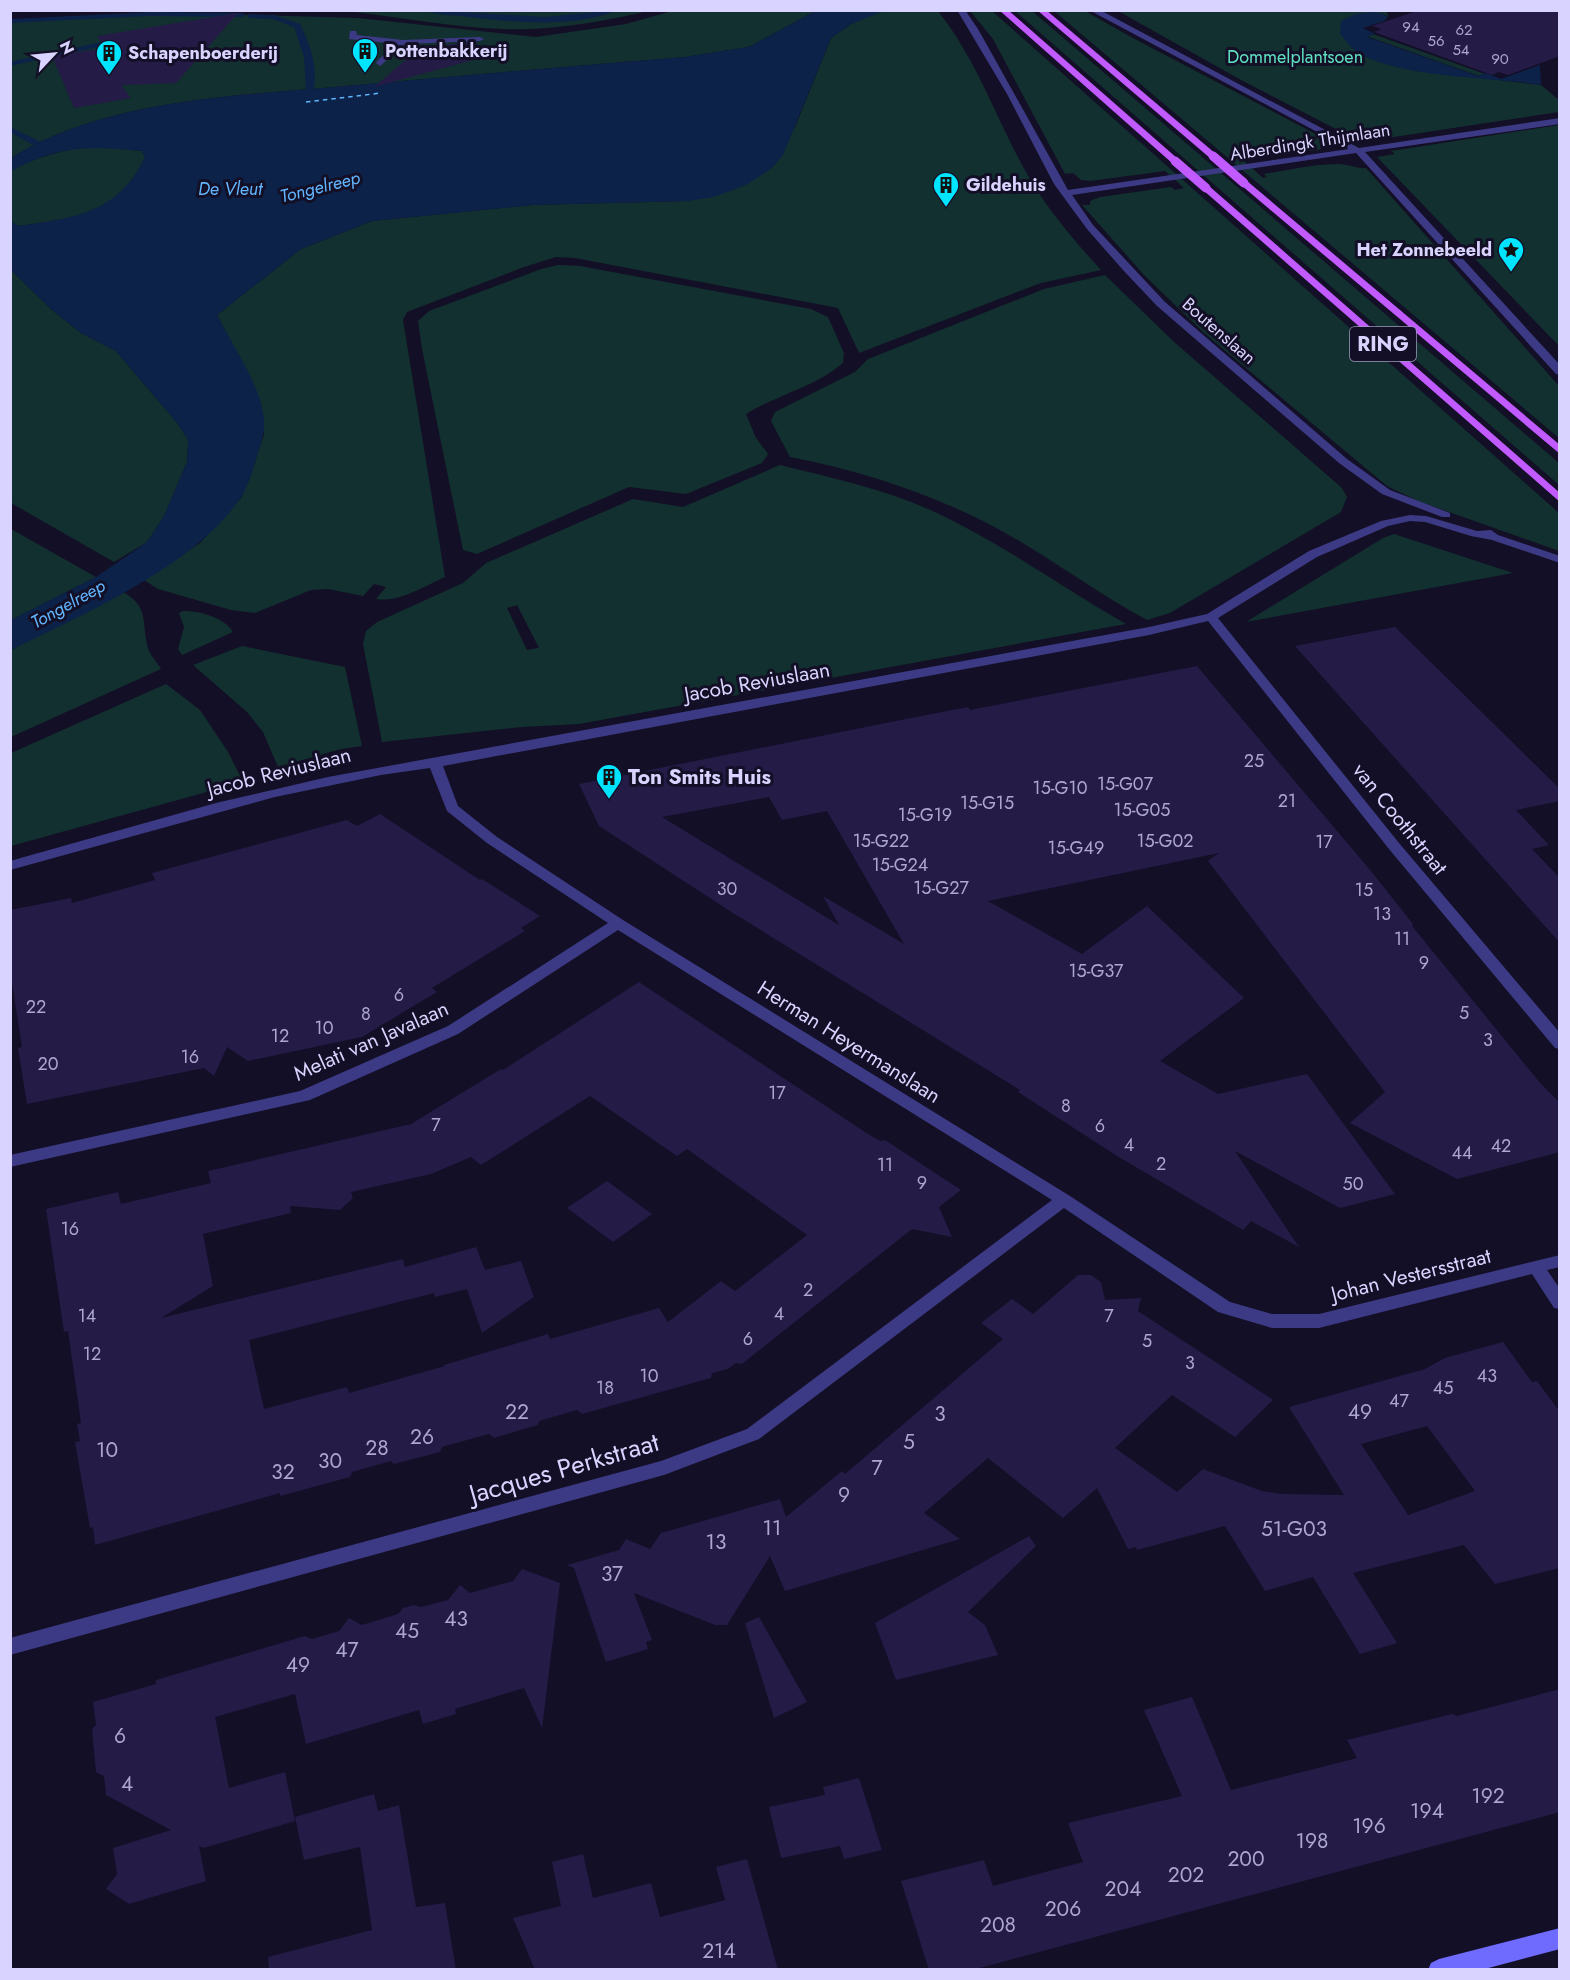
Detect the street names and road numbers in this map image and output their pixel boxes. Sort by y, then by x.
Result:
street label: Alberdingk Thijmlaan [1228,117,1392,167]
street label: Boutenslaan [1176,291,1262,371]
road number: RING [1350,327,1416,361]
street label: Jacob Reviuslaan [679,654,832,710]
street label: Jacob Reviuslaan [201,740,354,805]
street label: van Coothstraat [1346,757,1454,881]
street label: Herman Heyermanslaan [751,973,947,1111]
street label: Melati van Javalaan [289,993,453,1089]
street label: Johan Vestersstraat [1325,1241,1494,1310]
street label: Jacques Perkstraat [462,1423,664,1514]

